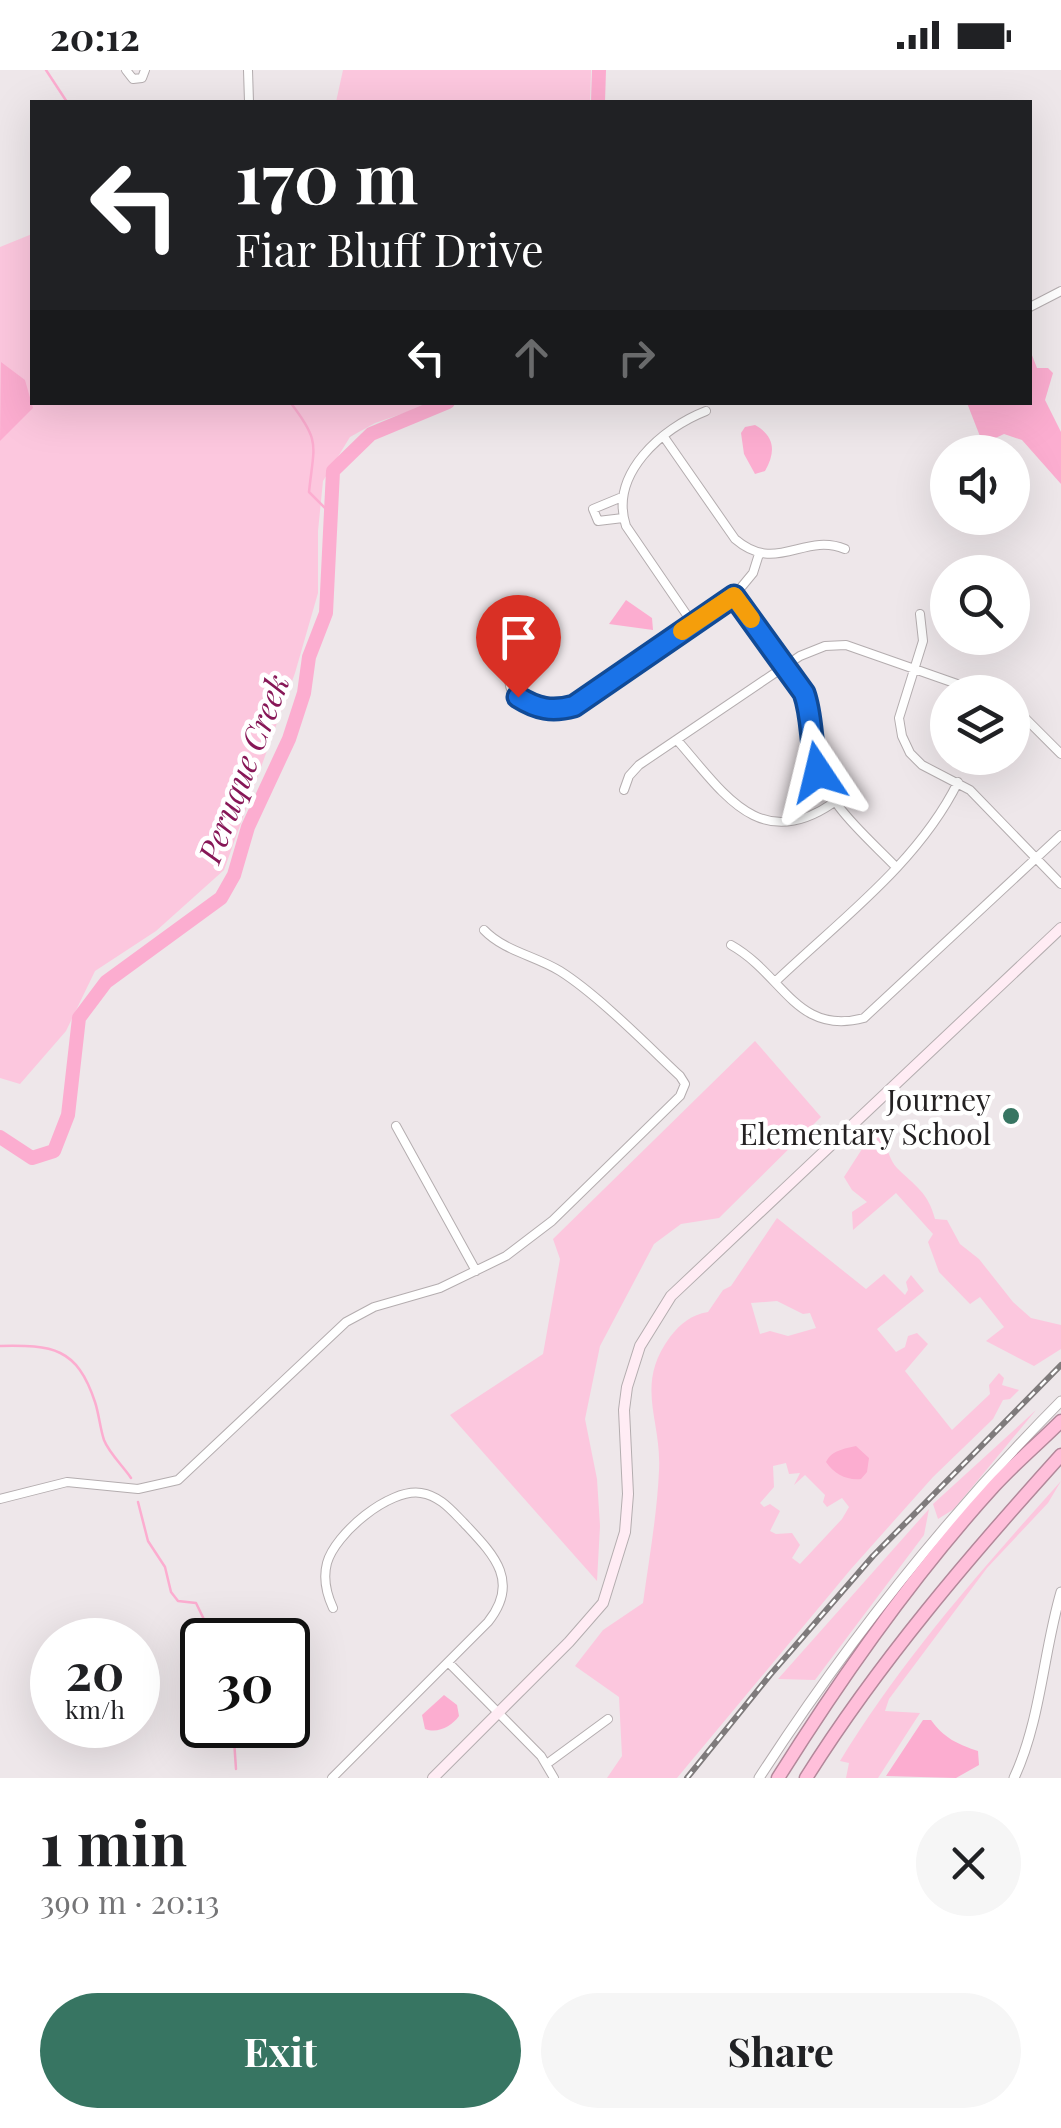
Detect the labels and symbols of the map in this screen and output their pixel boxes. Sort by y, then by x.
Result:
pin [476,595,561,698]
water label: Peruque Creek [186,668,298,870]
position arrow [766,720,870,824]
place label: Journey Elementary School [739,1079,991,1153]
marker: Journey Elementary School [1000,1105,1022,1127]
speed limit sign: 30 [180,1618,310,1748]

